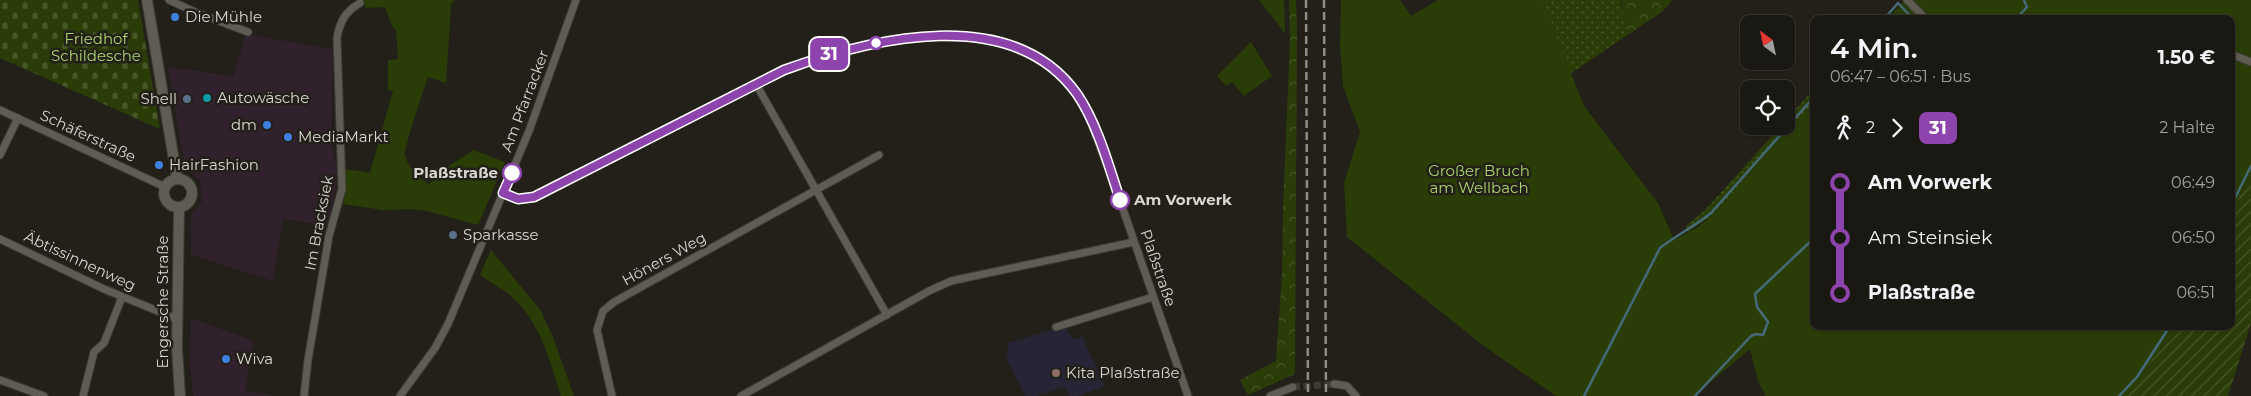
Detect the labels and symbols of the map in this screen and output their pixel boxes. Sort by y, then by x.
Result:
place label: Die Mühle [185,7,262,26]
marker: Die Mühle [169,11,181,23]
north arrow [1740,15,1795,70]
park label: Friedhof Schildesche [51,29,141,65]
unlabelled marker [869,36,883,50]
line badge: 31 [806,38,852,70]
street label: Am Pfarracker [496,47,553,154]
place label: Autowäsche [217,88,309,107]
place label: Shell [141,89,177,108]
marker: Autowäsche [201,92,213,104]
marker: Shell [181,93,193,105]
street label: Schäferstraße [37,105,139,166]
place label: dm [231,115,257,134]
marker: dm [261,119,273,131]
place label: MediaMarkt [298,127,389,146]
marker: MediaMarkt [282,131,294,143]
place label: HairFashion [169,155,259,174]
marker: HairFashion [153,159,165,171]
park label: Großer Bruch am Wellbach [1428,161,1530,197]
place label: Plaßstraße [413,163,498,182]
marker: Plaßstraße [502,163,522,183]
street label: Im Bracksiek [300,174,337,272]
marker: Am Vorwerk [1110,190,1130,210]
place label: Am Vorwerk [1133,190,1232,209]
place label: Sparkasse [463,225,538,244]
street label: Äbtissinnenweg [21,226,139,295]
street label: Plaßstraße [1136,227,1181,309]
street label: Höners Weg [618,228,709,289]
marker: Sparkasse [447,229,459,241]
street label: Engersche Straße [153,236,172,368]
place label: Wiva [236,349,273,368]
marker: Wiva [220,353,232,365]
place label: Kita Plaßstraße [1066,363,1180,382]
marker: Kita Plaßstraße [1050,367,1062,379]

